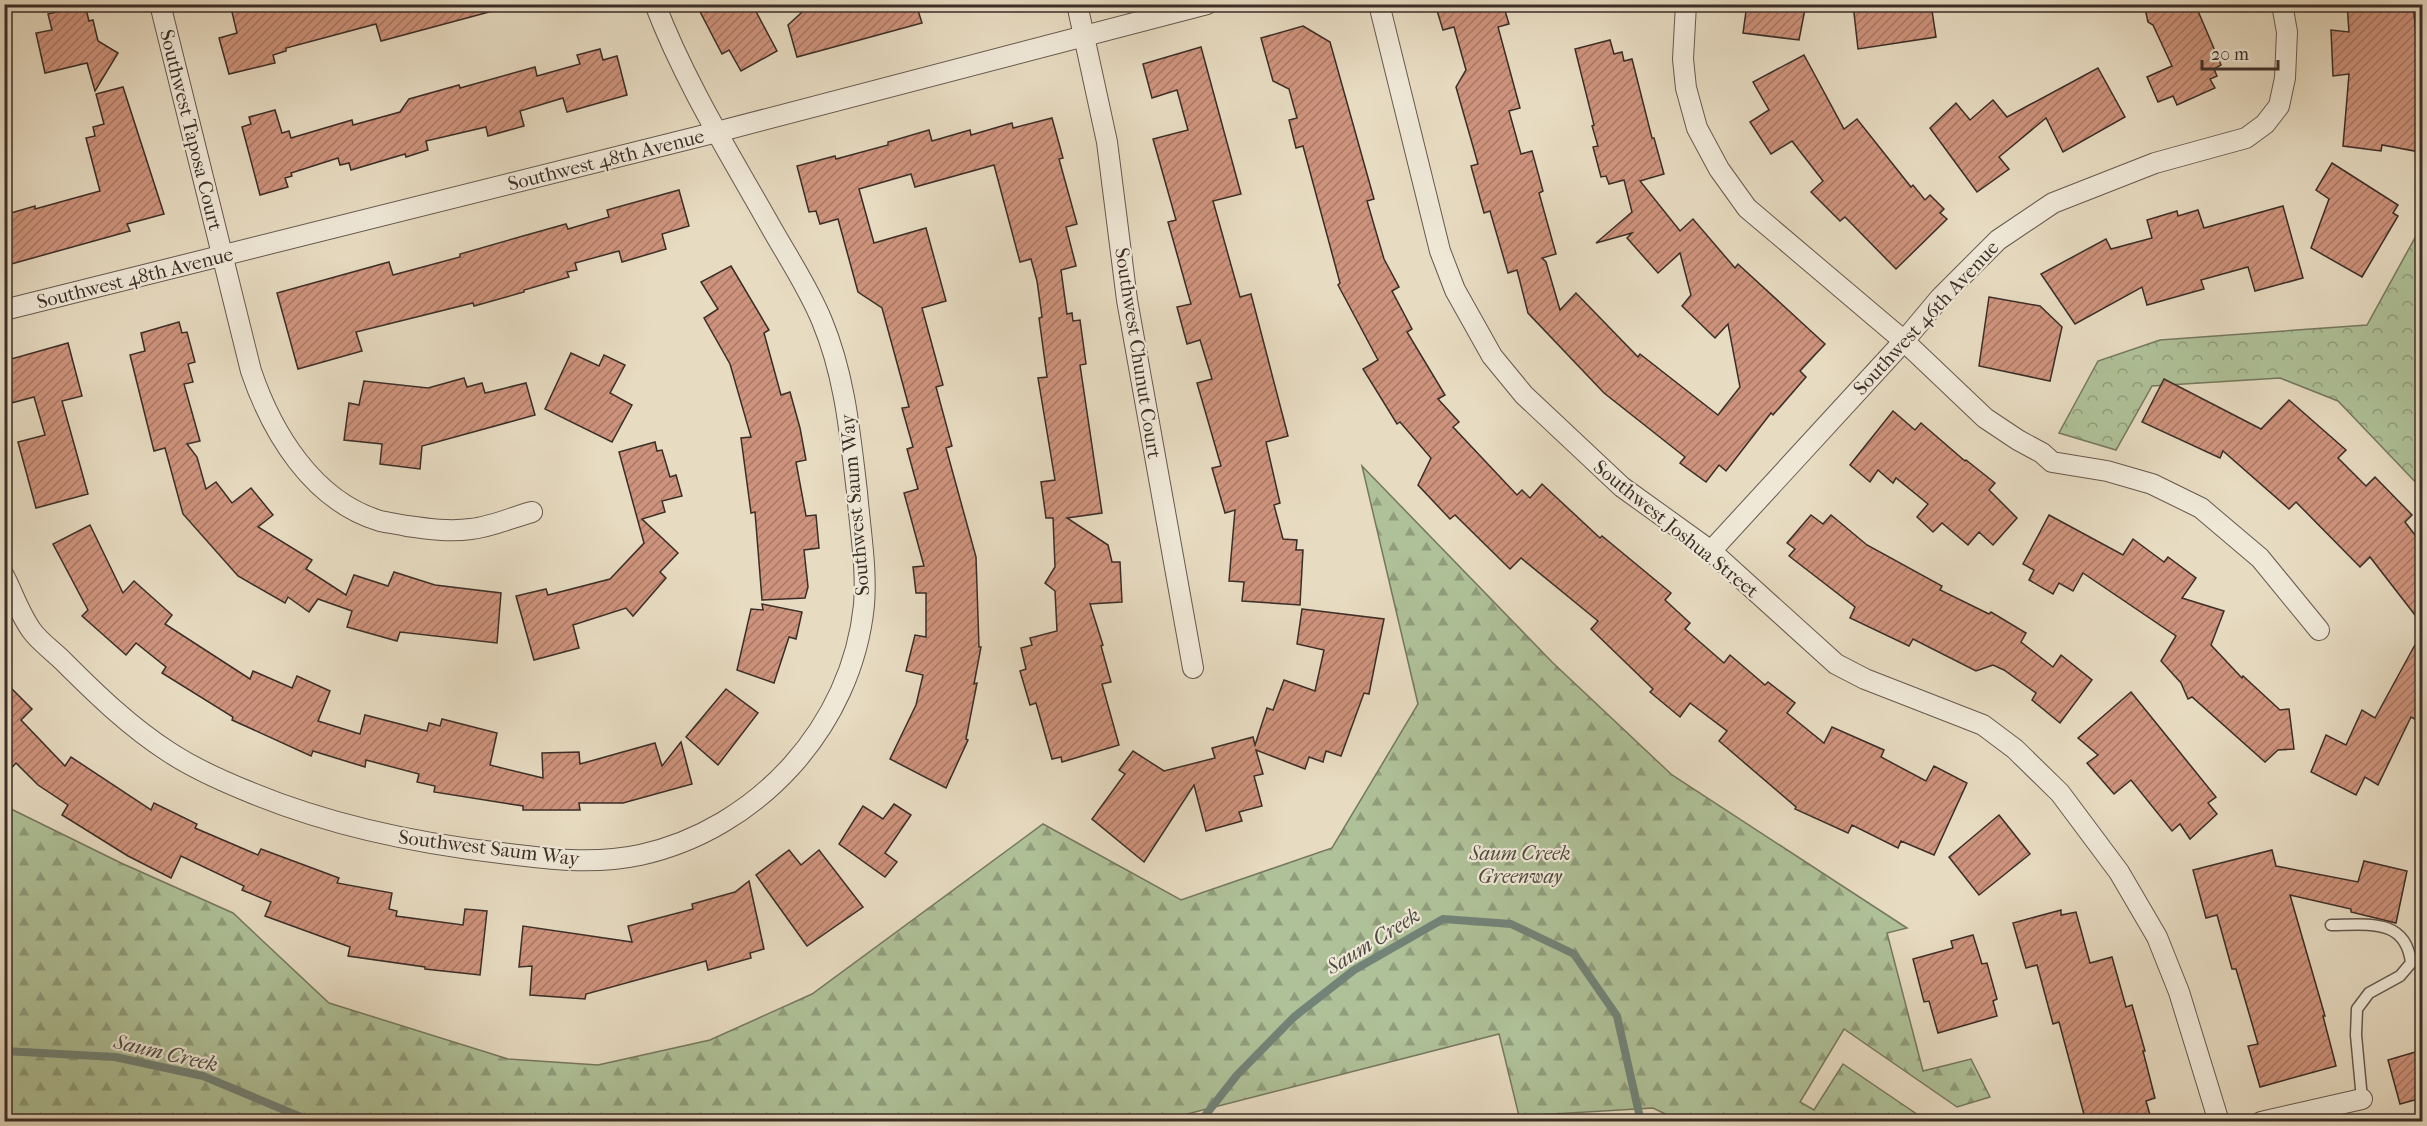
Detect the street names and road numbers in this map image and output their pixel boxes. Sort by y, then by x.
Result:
street label: Southwest Taposa Court [155,27,227,233]
street label: Southwest 48th Avenue [505,124,707,196]
street label: Southwest 46th Avenue [1849,236,2004,400]
street label: Southwest 48th Avenue [34,242,236,314]
street label: Southwest Chunut Court [1110,246,1166,460]
street label: Southwest Saum Way [835,412,874,597]
street label: Southwest Joshua Street [1589,455,1763,603]
street label: Southwest Saum Way [397,825,582,871]

